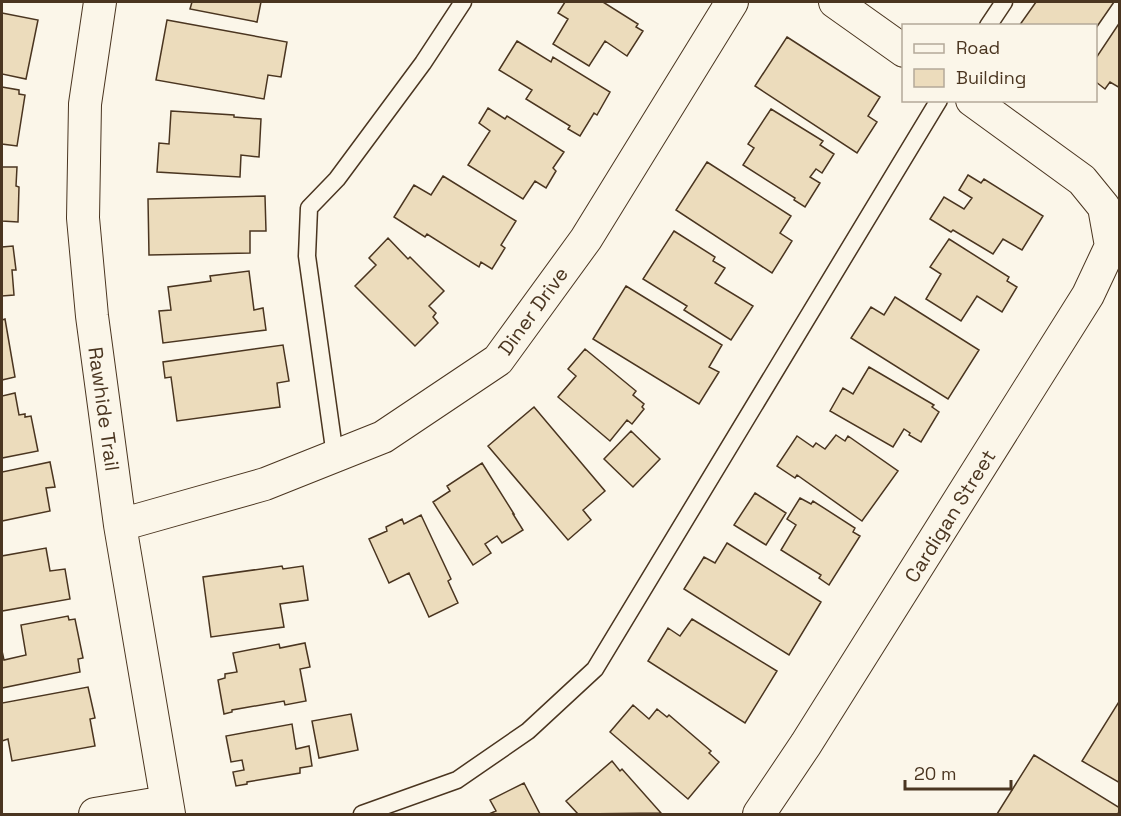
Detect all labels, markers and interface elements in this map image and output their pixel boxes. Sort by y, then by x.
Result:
legend [902,24,1097,102]
text: Road [956,36,1000,59]
text: Building [956,66,1026,89]
street label: Diner Drive [492,262,574,360]
street label: Rawhide Trail [82,345,126,473]
street label: Cardigan Street [899,445,1001,587]
scale bar [905,753,1012,791]
text: 20 m [914,762,957,785]

